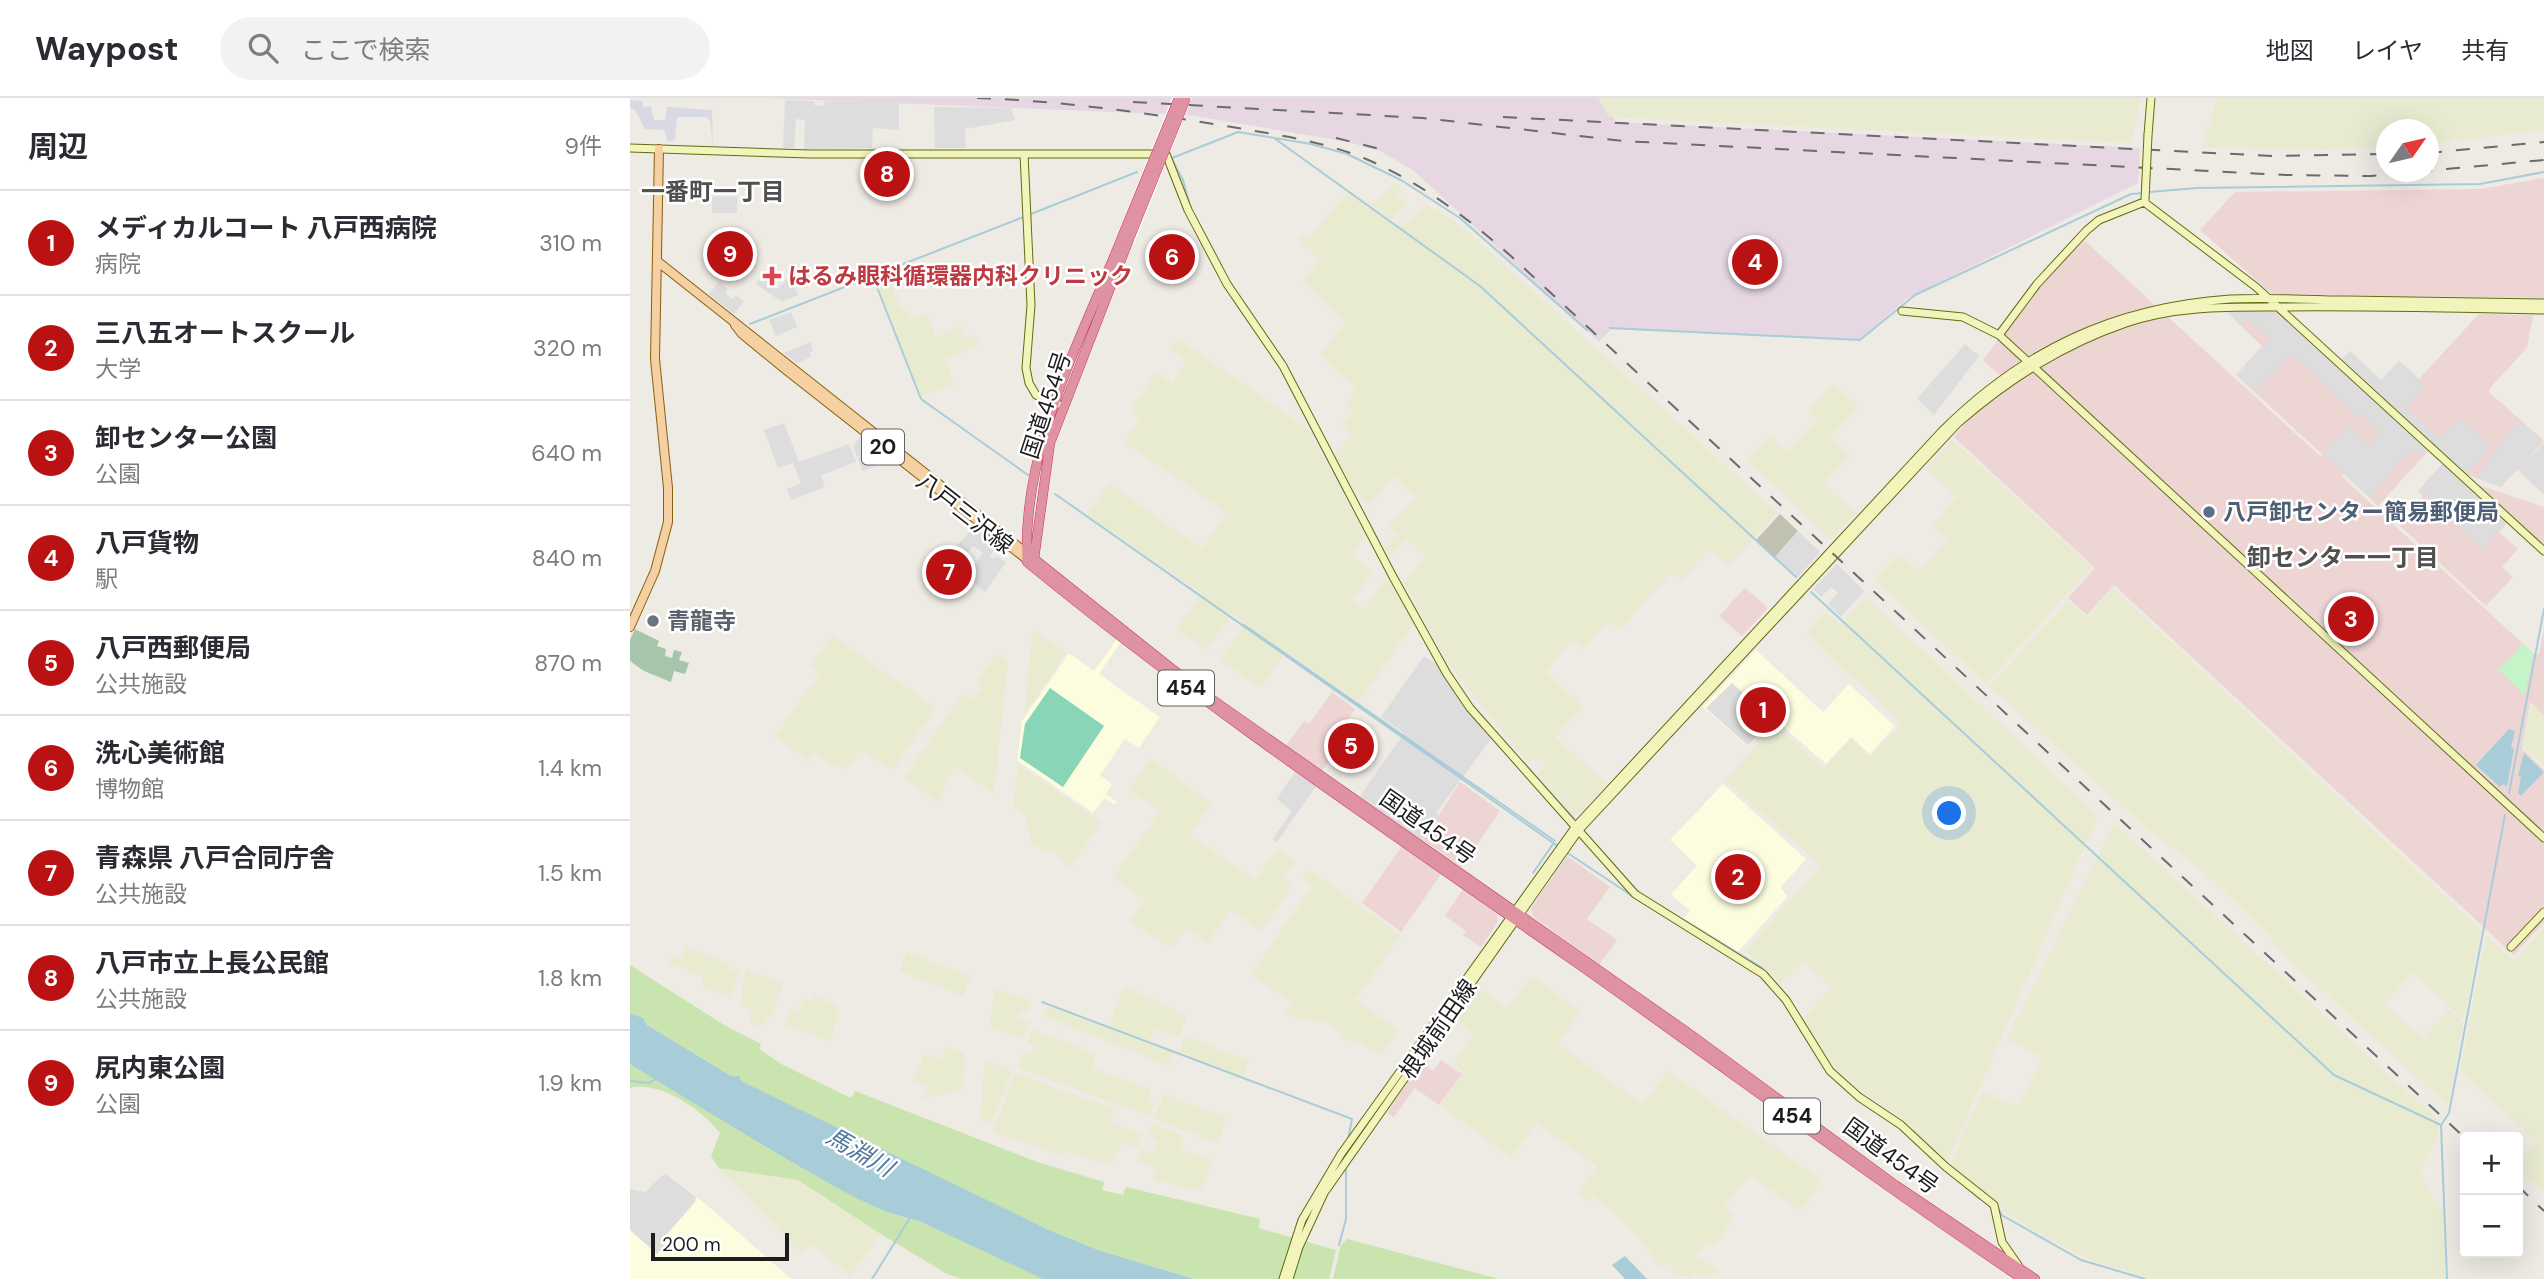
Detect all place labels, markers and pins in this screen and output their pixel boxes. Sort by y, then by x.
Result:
pin: 8 [864,148,910,200]
pin: 9 [707,228,753,280]
pin: 6 [1149,231,1195,283]
pin: 4 [1732,236,1778,288]
place label: はるみ眼科循環器内科クリニック [788,261,1133,291]
marker: はるみ眼科循環器内科クリニック [762,266,782,286]
place label: 八戸卸センター簡易郵便局 [2223,497,2499,527]
marker: 八戸卸センター簡易郵便局 [2201,504,2217,520]
pin: 7 [926,546,972,598]
pin: 3 [2328,593,2374,645]
place label: 青龍寺 [667,606,736,636]
marker: 青龍寺 [645,613,661,629]
pin: 1 [1740,684,1786,736]
pin: 5 [1328,720,1374,772]
pin: 2 [1715,851,1761,903]

